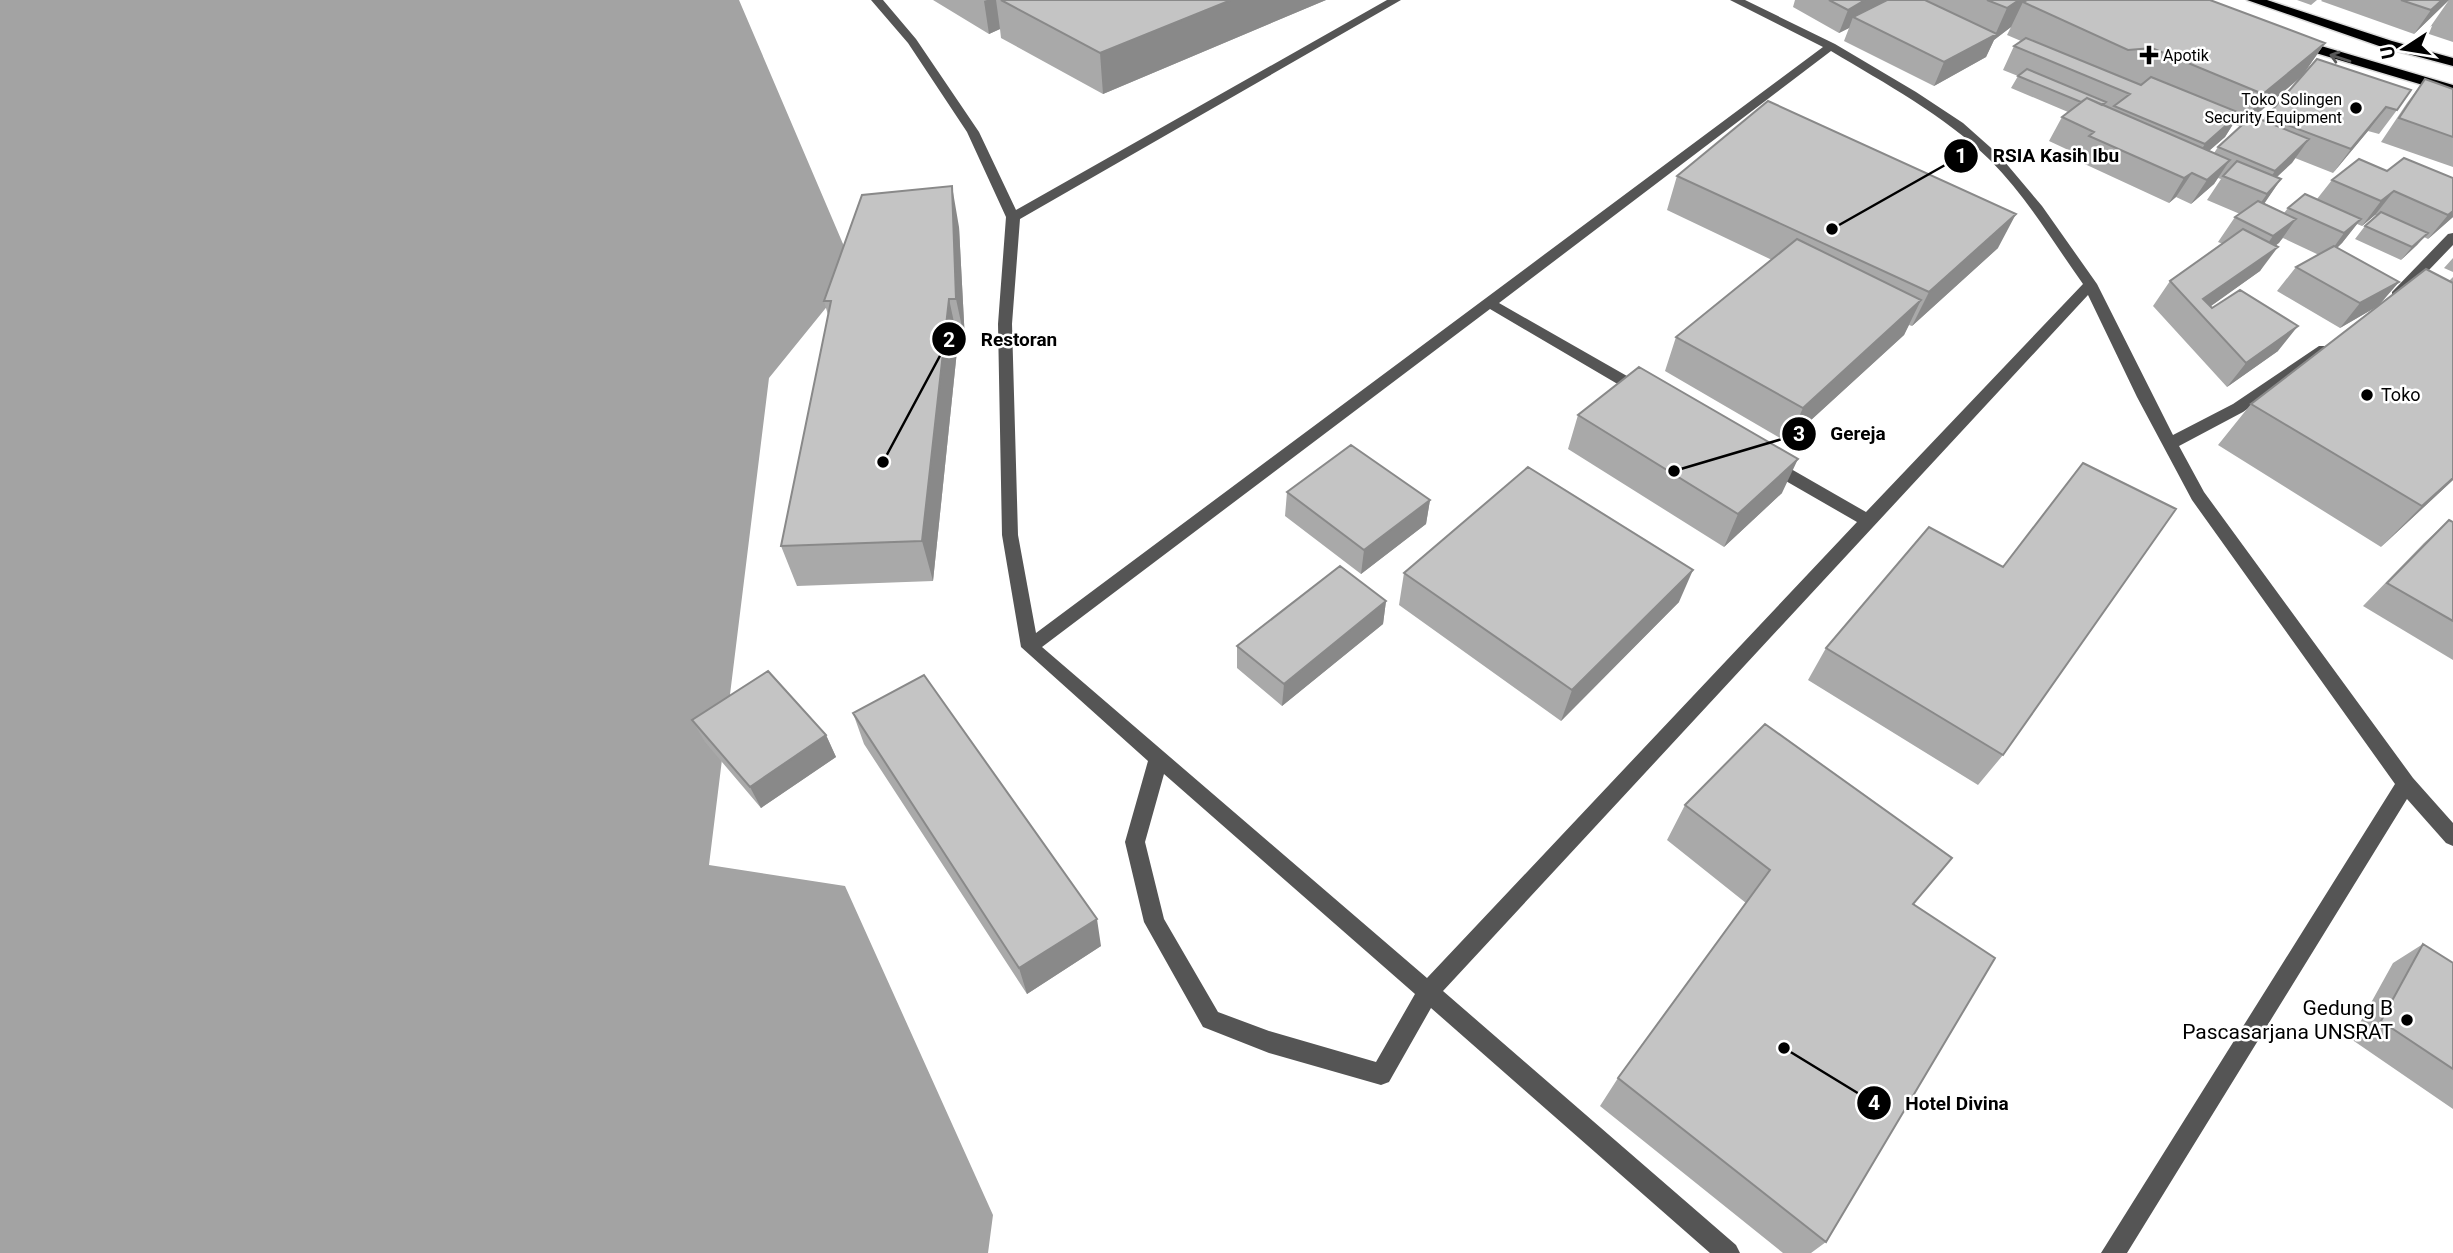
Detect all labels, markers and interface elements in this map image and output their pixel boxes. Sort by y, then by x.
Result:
north arrow [2369,14,2439,84]
text: U [2375,44,2400,61]
place label: Apotik [2163,46,2210,65]
marker: Apotik [2141,47,2157,63]
one-way arrow [2330,51,2352,63]
place label: Toko Solingen Security Equipment [2204,90,2342,127]
marker: Toko Solingen Security Equipment [2348,100,2364,116]
callout: RSIA Kasih Ibu [1944,136,2133,176]
text: 1 [1955,144,1967,168]
text: RSIA Kasih Ibu [1993,144,2119,167]
callout: Restoran [931,319,1071,359]
text: 2 [943,328,955,352]
text: Restoran [981,328,1057,351]
place label: Toko [2381,384,2421,405]
marker: Toko [2359,387,2375,403]
callout: Gereja [1782,414,1900,454]
text: 3 [1793,422,1805,446]
text: Gereja [1830,422,1886,445]
place label: Gedung B Pascasarjana UNSRAT [2182,996,2393,1044]
marker: Gedung B Pascasarjana UNSRAT [2399,1012,2415,1028]
callout: Hotel Divina [1857,1083,2023,1123]
text: 4 [1868,1091,1880,1115]
text: Hotel Divina [1905,1092,2009,1115]

